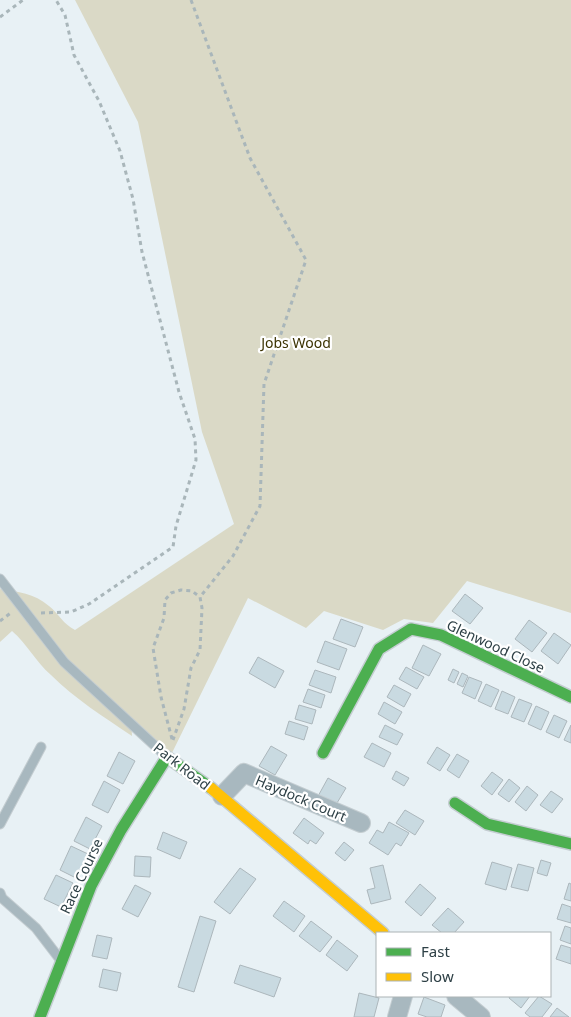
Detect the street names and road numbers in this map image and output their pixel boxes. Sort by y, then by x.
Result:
street label: Glenwood Close [444,615,548,677]
street label: Park Road [150,738,214,794]
street label: Haydock Court [253,770,349,826]
street label: Race Course [55,835,107,917]

